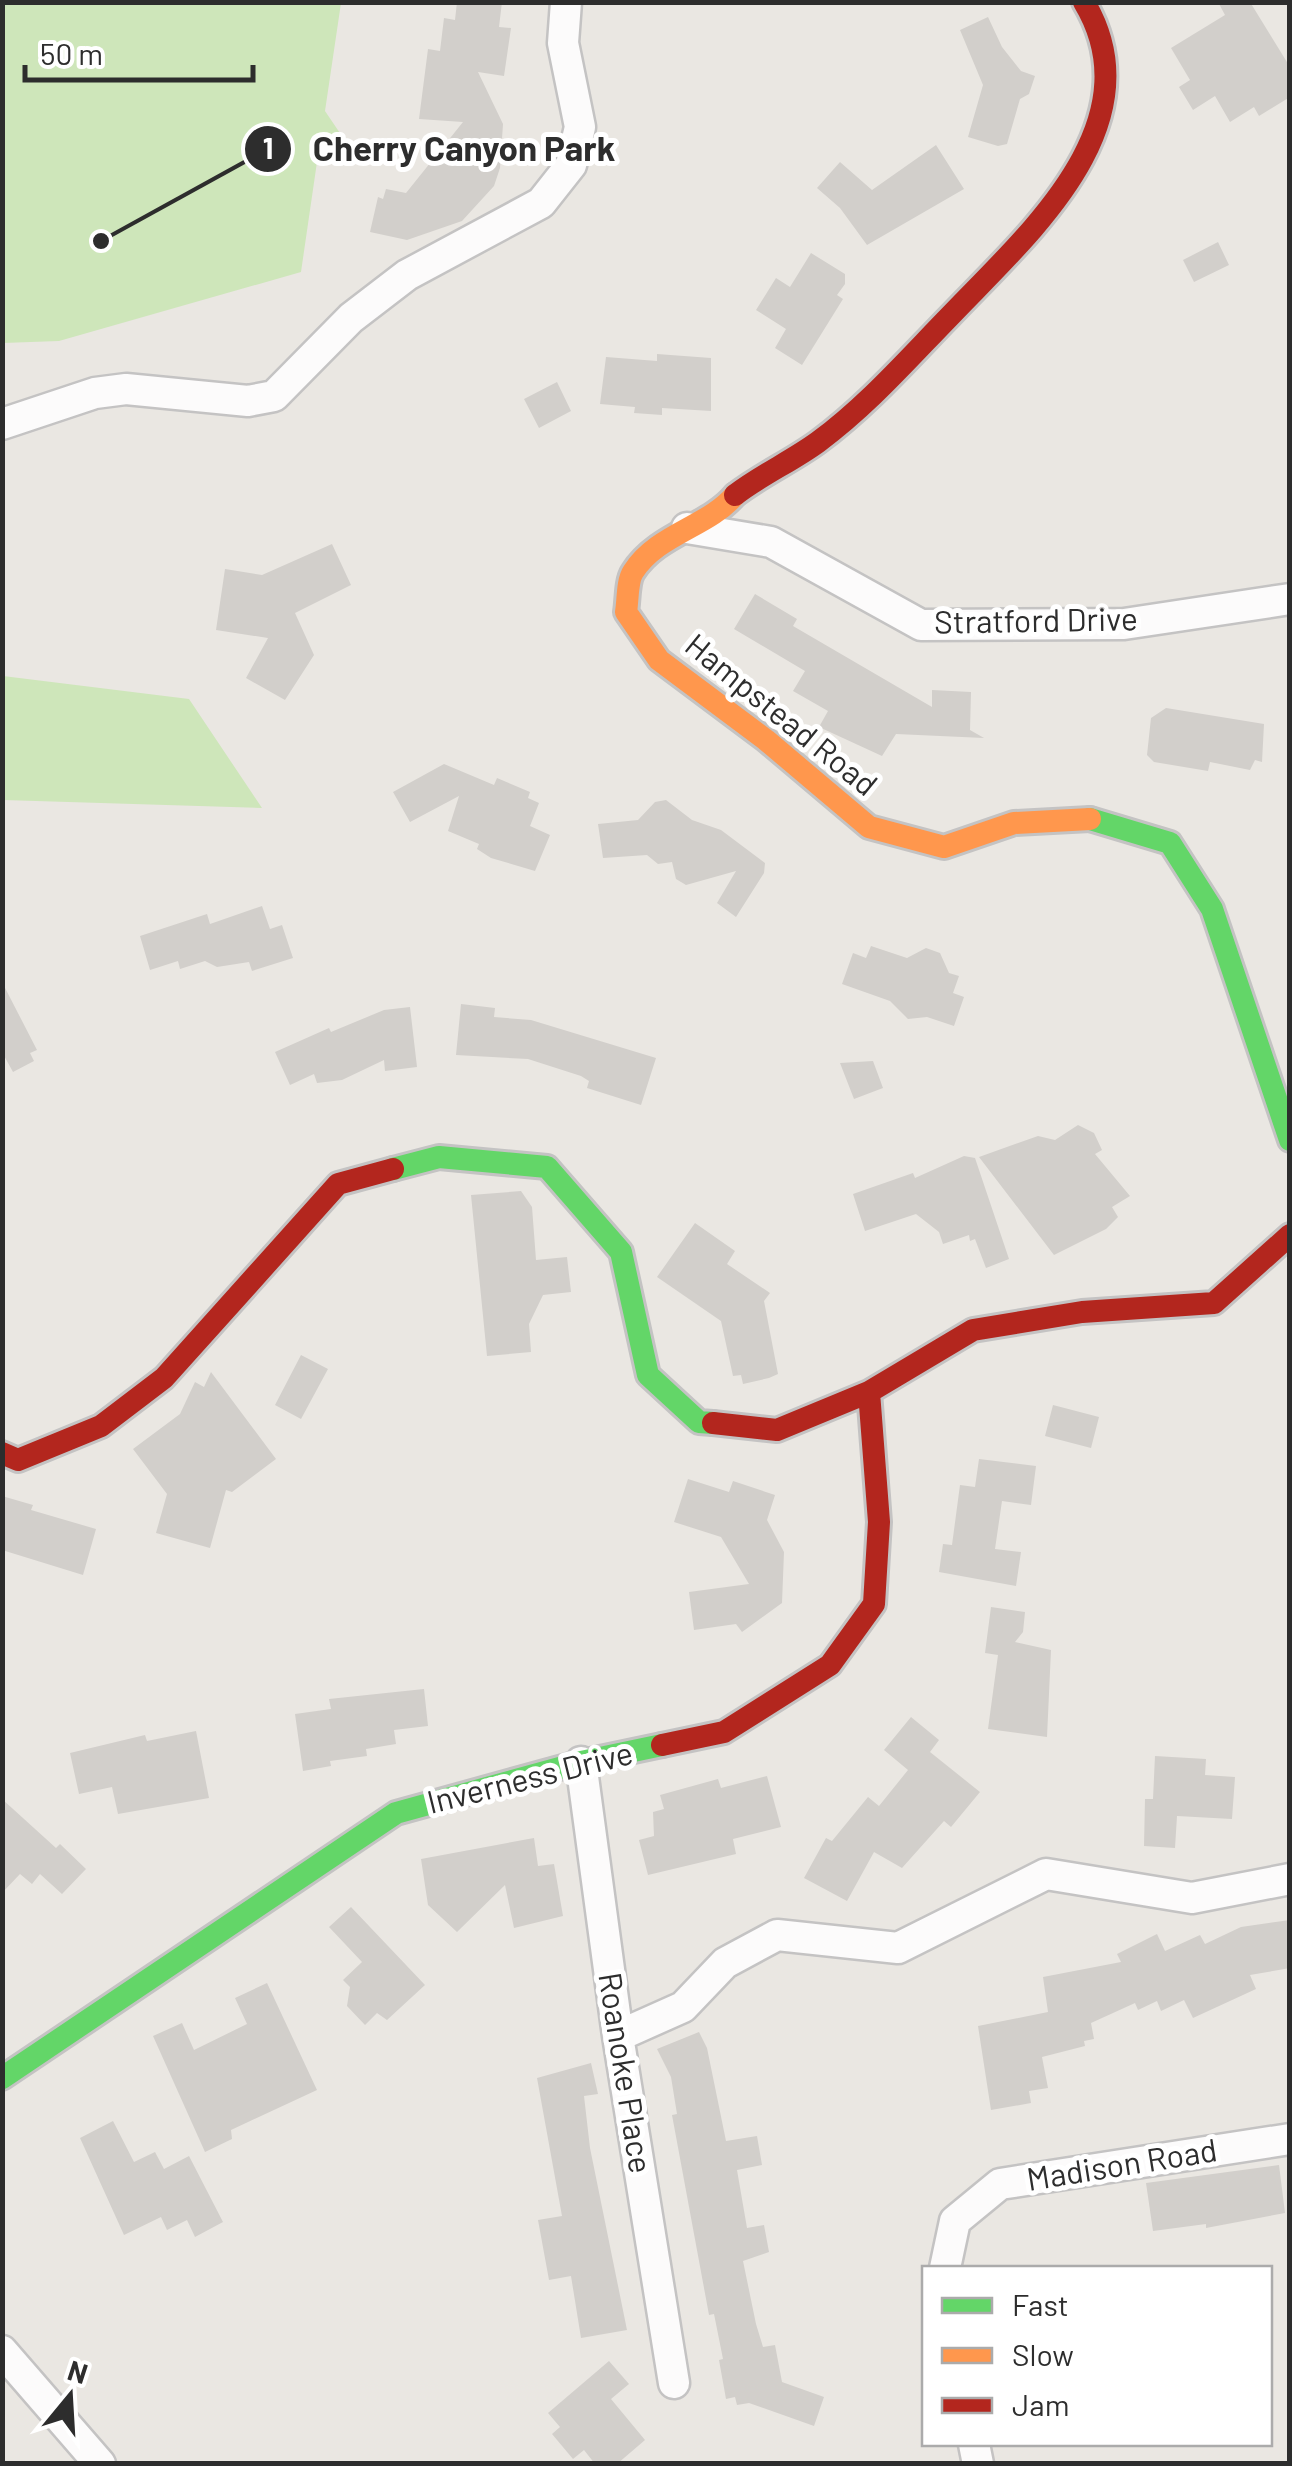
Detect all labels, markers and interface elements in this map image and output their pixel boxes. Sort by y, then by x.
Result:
scale bar [25,20,252,82]
text: 50 m [40,35,103,71]
callout: Cherry Canyon Park [243,116,636,181]
text: Cherry Canyon Park [313,126,615,168]
text: 1 [263,129,273,165]
street label: Stratford Drive [934,598,1138,640]
street label: Hampstead Road [679,624,886,802]
street label: Inverness Drive [423,1732,636,1820]
street label: Roanoke Place [592,1970,662,2176]
street label: Madison Road [1024,2129,1220,2197]
legend [922,2266,1272,2446]
text: Fast [1012,2286,1069,2322]
text: Slow [1012,2336,1074,2372]
north arrow [20,2346,120,2446]
text: N [64,2352,92,2390]
text: Jam [1012,2386,1069,2422]

